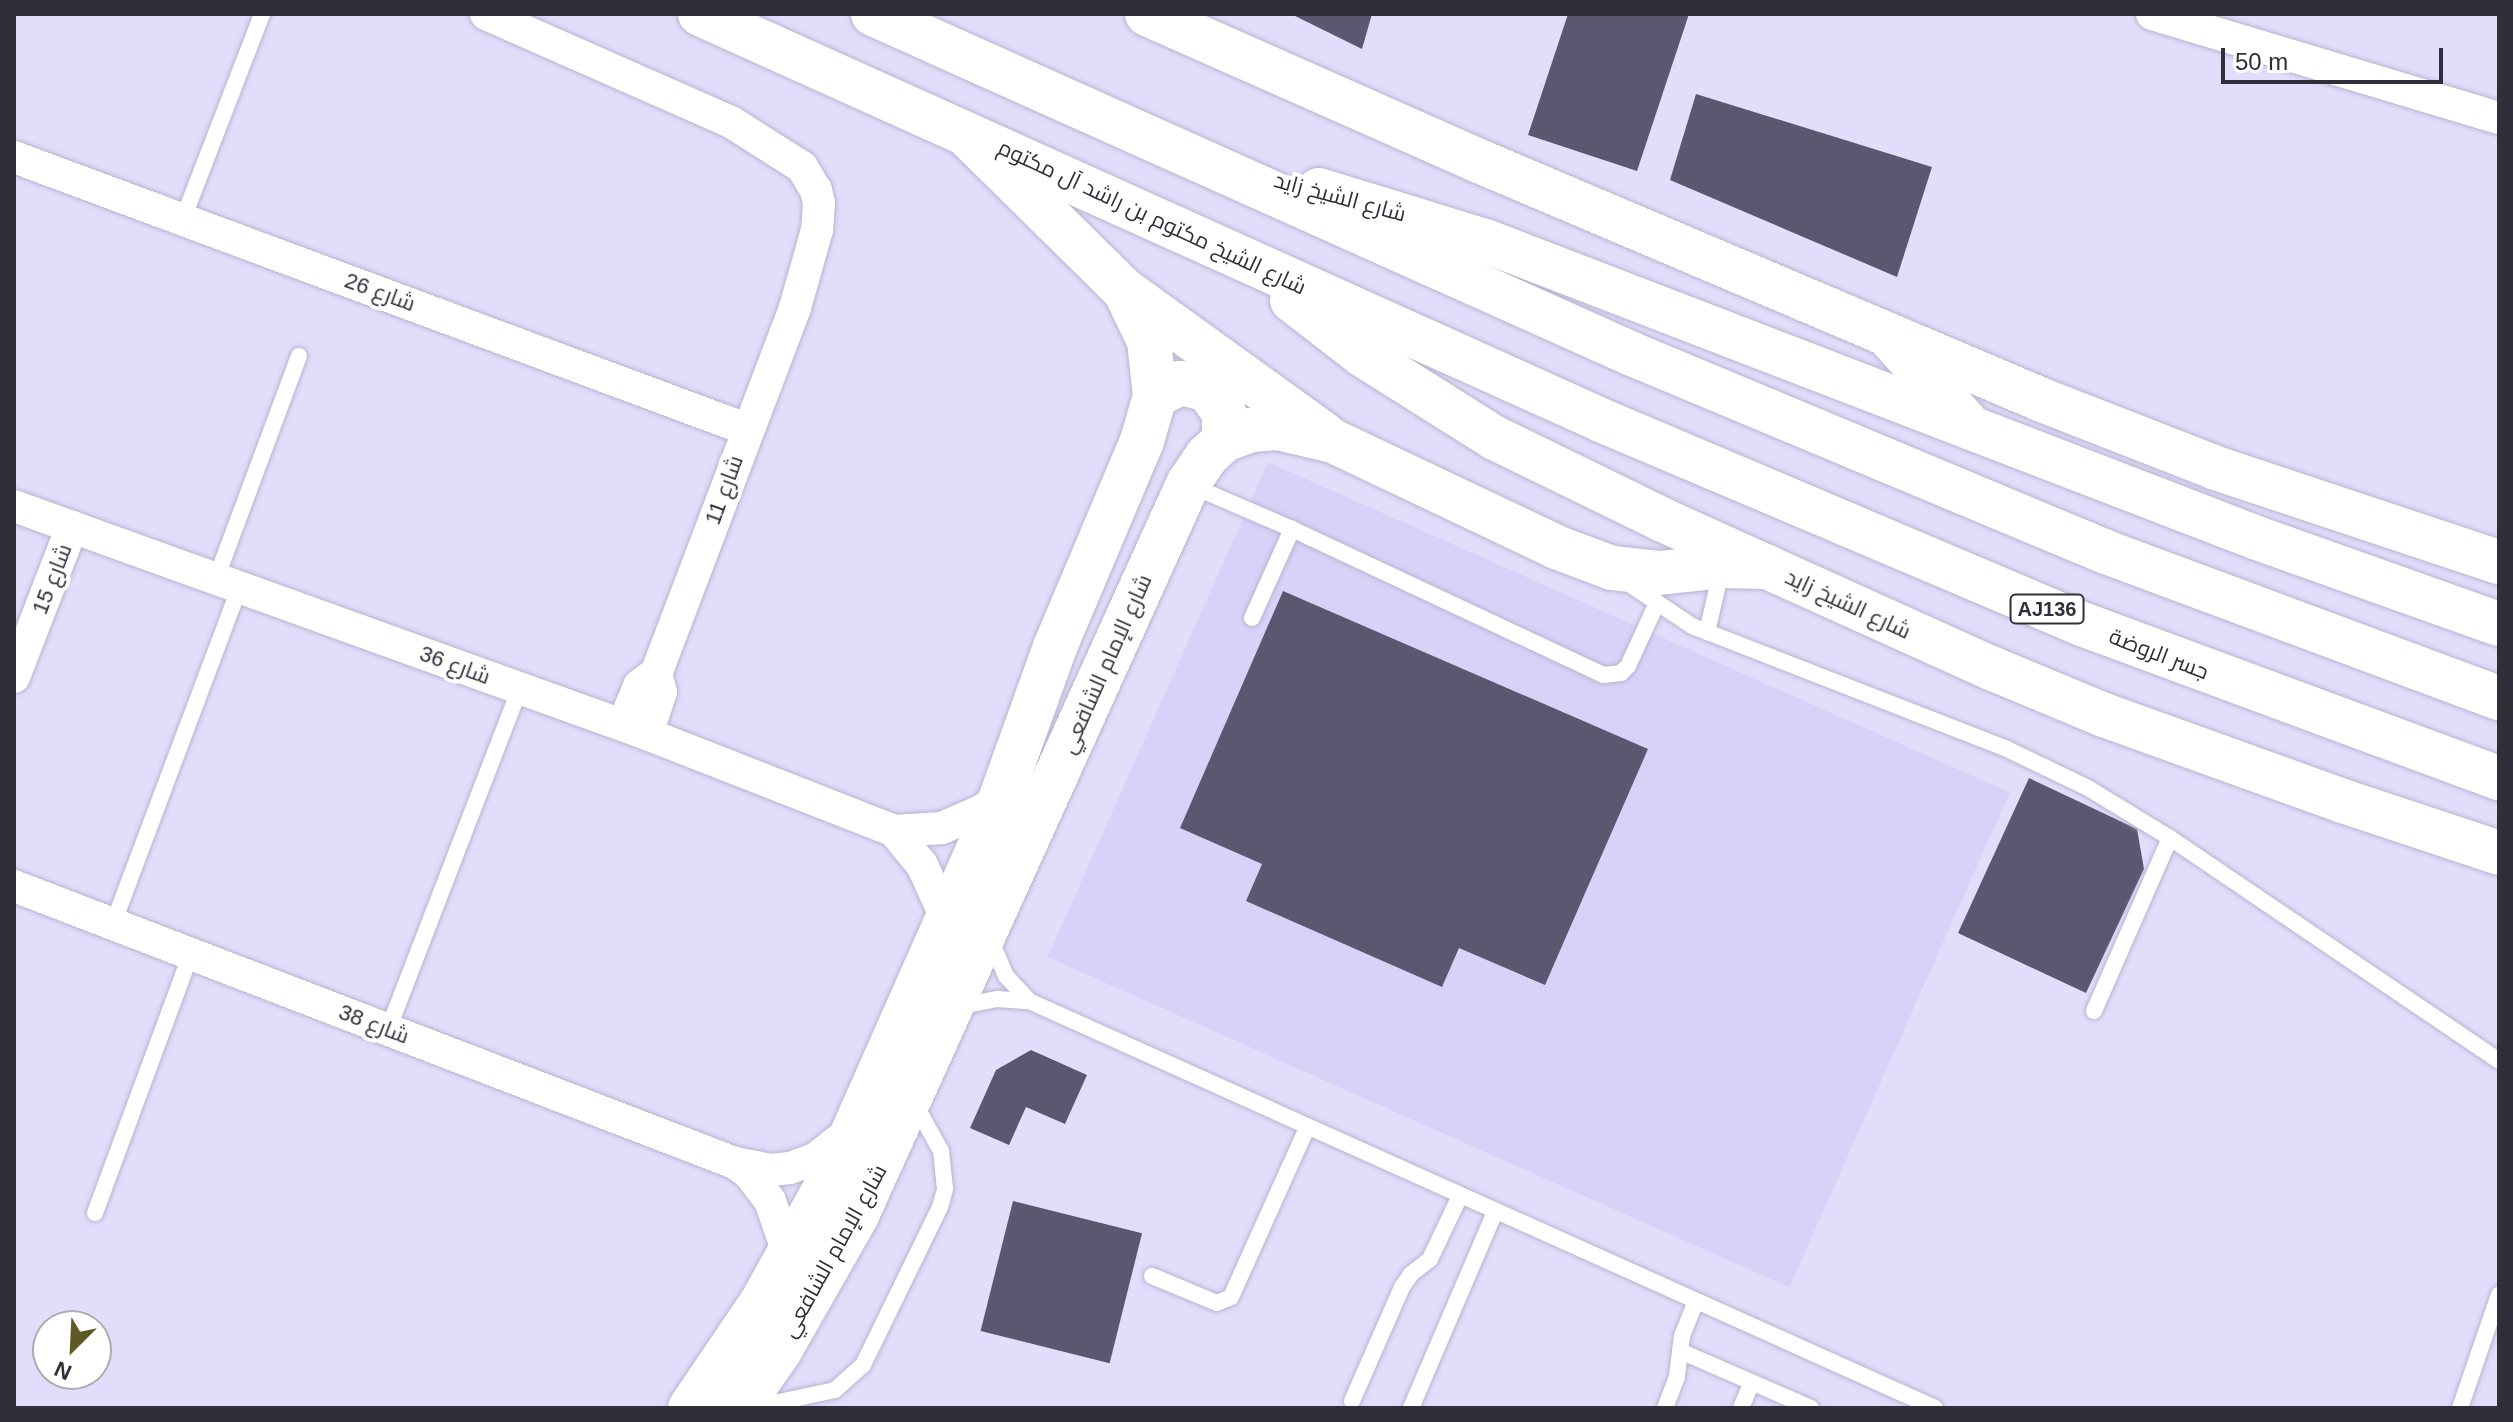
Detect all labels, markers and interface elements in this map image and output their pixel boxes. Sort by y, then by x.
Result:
scale bar [2225,32,2447,82]
text: 50 m [2235,48,2288,75]
street label: شارع الشيخ مكتوم بن راشد آل مكتوم [994,134,1310,300]
street label: شارع الشيخ زايد [1271,167,1409,227]
street label: شارع 26 [341,267,419,317]
street label: شارع 11 [699,452,749,528]
street label: شارع 15 [27,540,77,618]
street label: شارع الشيخ زايد [1781,563,1915,645]
street label: شارع الإمام الشافعي [1055,570,1157,758]
road number: AJ136 [2009,593,2085,625]
street label: جسر الروضة [2105,623,2213,685]
street label: شارع 36 [416,640,494,690]
street label: شارع 38 [335,999,413,1049]
street label: شارع الإمام الشافعي [776,1160,892,1342]
north arrow [32,1310,112,1390]
text: N [51,1356,75,1385]

